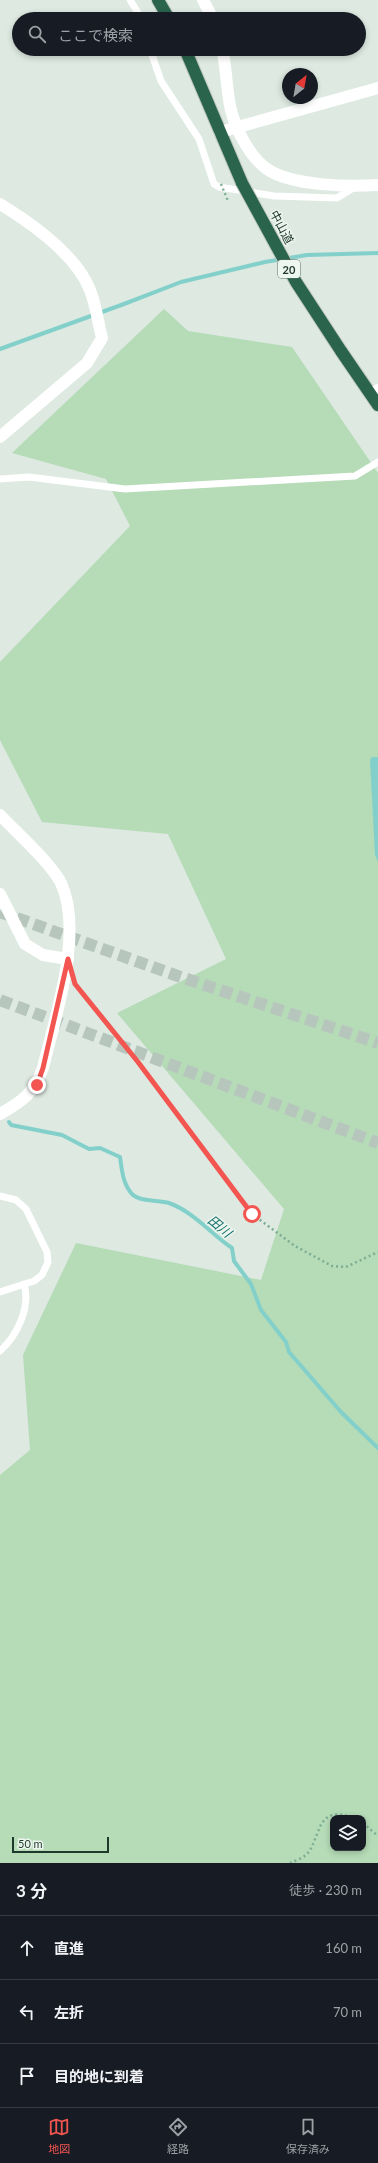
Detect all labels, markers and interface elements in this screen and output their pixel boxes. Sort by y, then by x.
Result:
search box [12,12,366,56]
icon: search [26,23,48,45]
text: ここで検索 [58,26,133,44]
north arrow [282,68,318,104]
street label: 中山道 [267,208,297,246]
road number: 20 [278,260,300,278]
route end [28,1076,46,1094]
route start [243,1205,261,1223]
water label: 田川 [205,1212,237,1242]
map controls [330,1815,366,1851]
button: layers [330,1815,366,1851]
scale bar [12,1835,109,1854]
text: 50 m [18,1837,43,1850]
text: 3 分 [16,1880,47,1901]
text: 徒歩 · 230 m [289,1882,362,1898]
icon: ahead [16,1937,38,1959]
text: 直進 [54,1939,84,1957]
text: 160 m [325,1940,362,1956]
icon: left [16,2001,38,2023]
text: 左折 [54,2003,84,2021]
text: 70 m [333,2004,362,2020]
icon: arrive [16,2065,38,2087]
text: 目的地に到着 [54,2067,144,2085]
tab: 地図 [48,2116,70,2156]
tab: 経路 [167,2116,189,2156]
tab: 保存済み [286,2116,330,2156]

